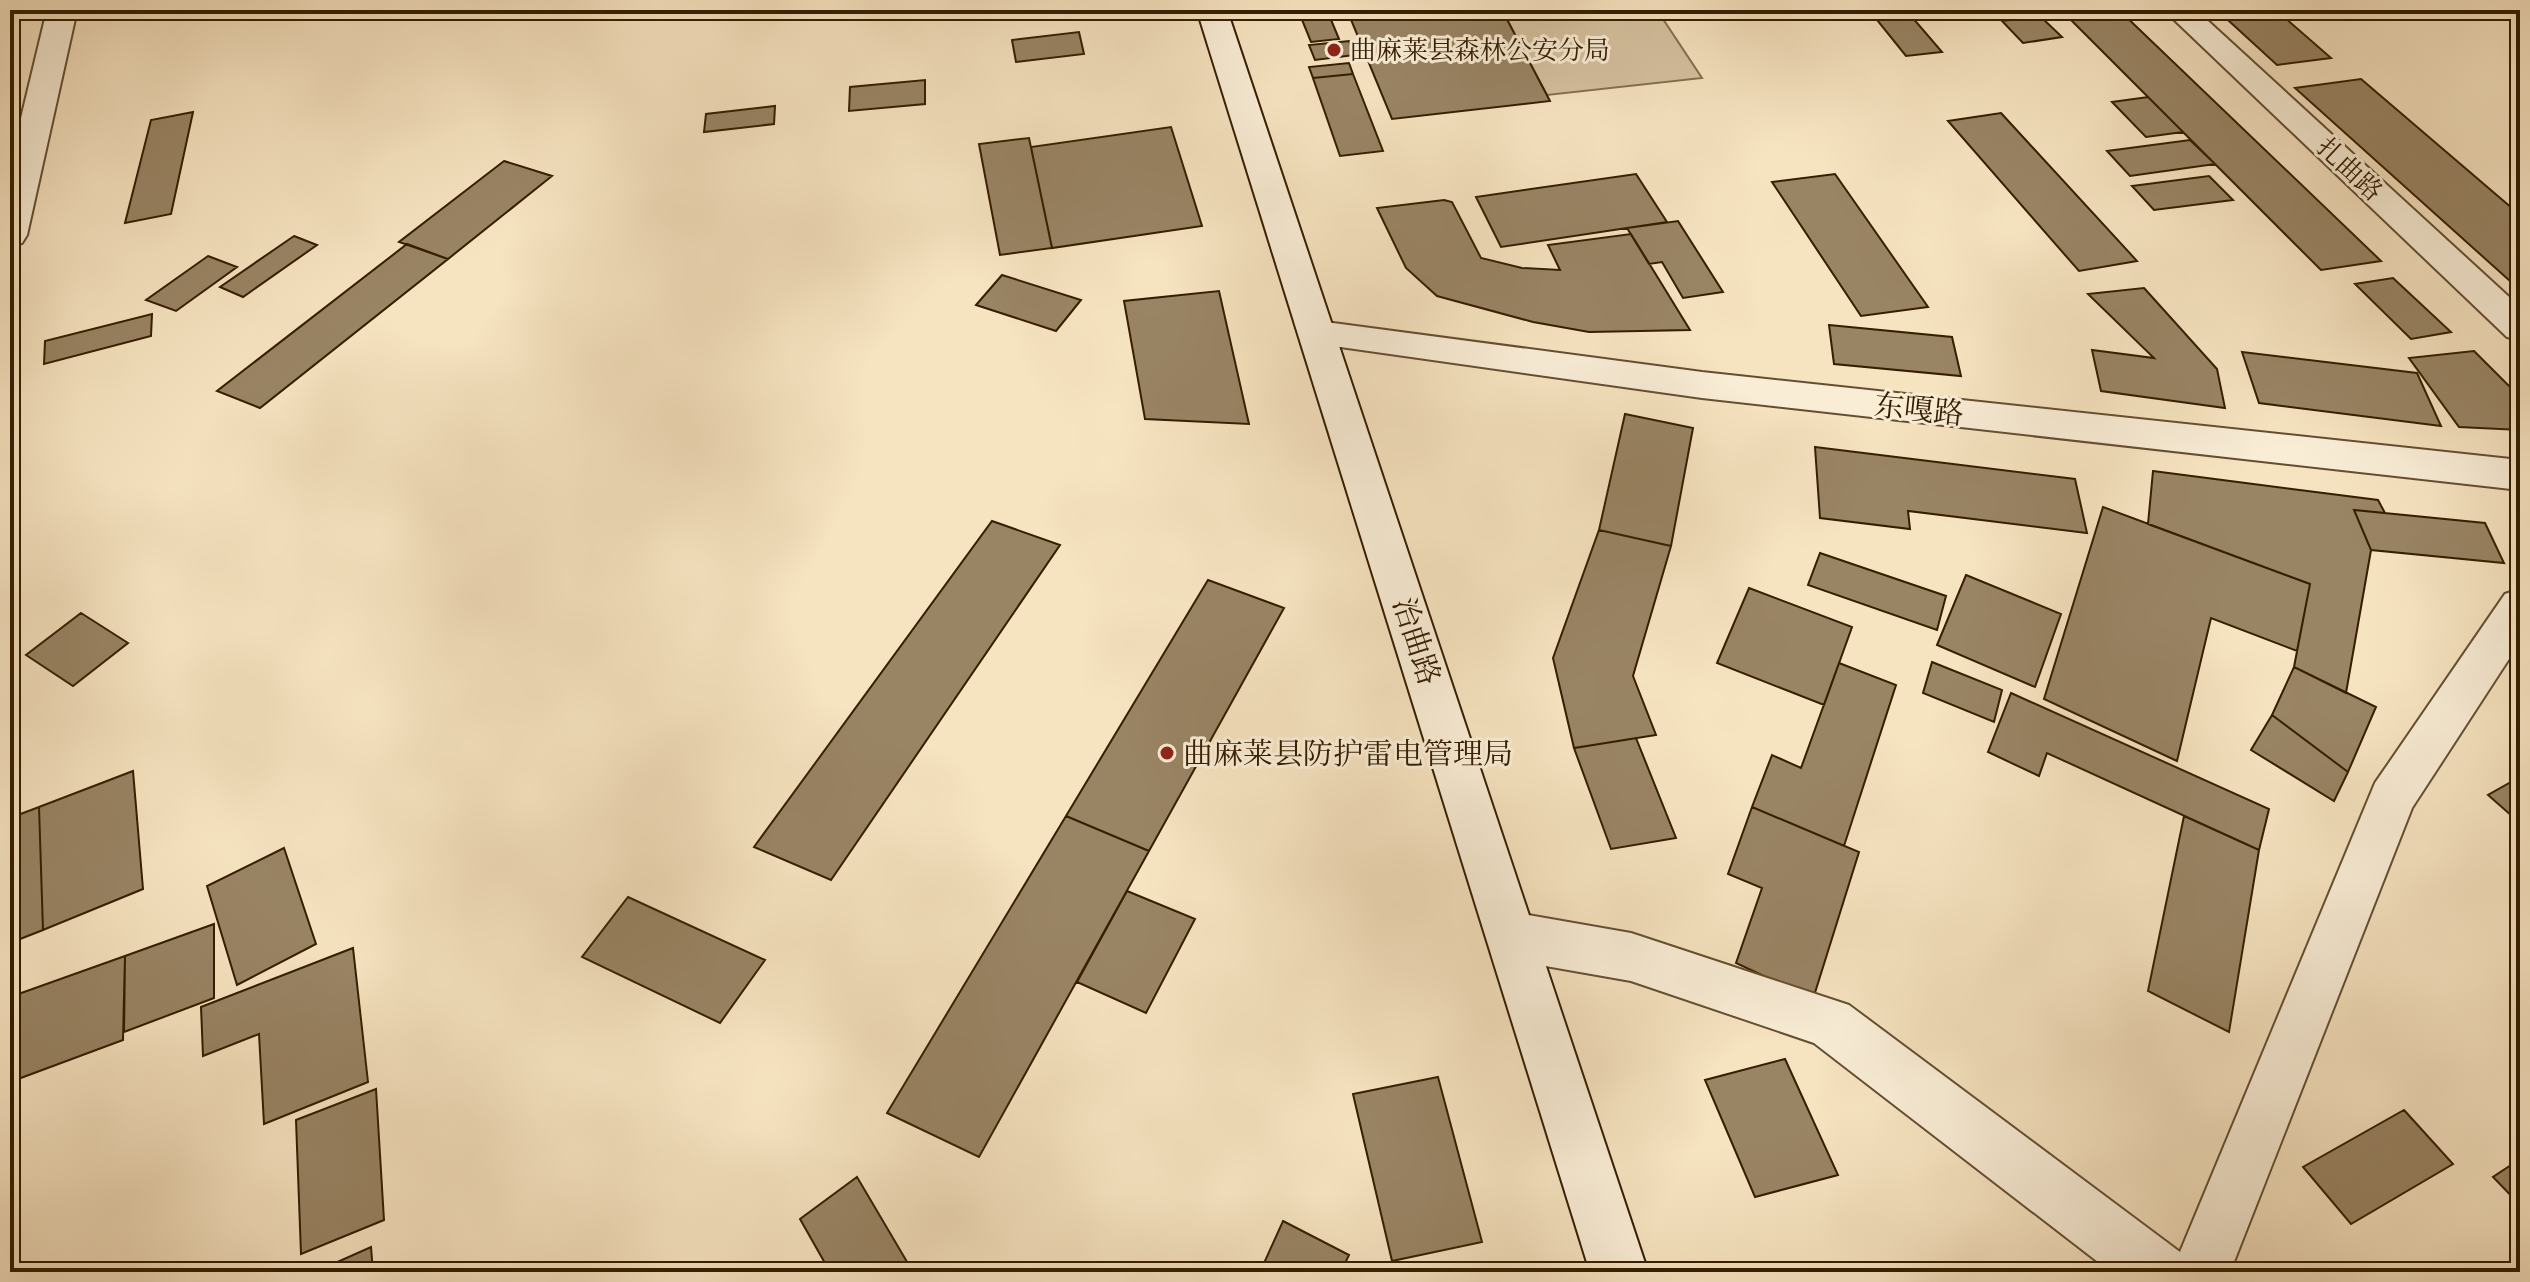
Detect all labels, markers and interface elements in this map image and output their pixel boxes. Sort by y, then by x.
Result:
place label: 曲麻莱县森林公安分局 [1350,33,1610,67]
marker: 曲麻莱县森林公安分局 [1325,41,1343,59]
street label: 扎曲路 [2310,130,2390,208]
street label: 东嘎路 [1872,385,1966,433]
street label: 治曲路 [1385,592,1449,690]
place label: 曲麻莱县防护雷电管理局 [1183,734,1513,773]
marker: 曲麻莱县防护雷电管理局 [1158,744,1176,762]

